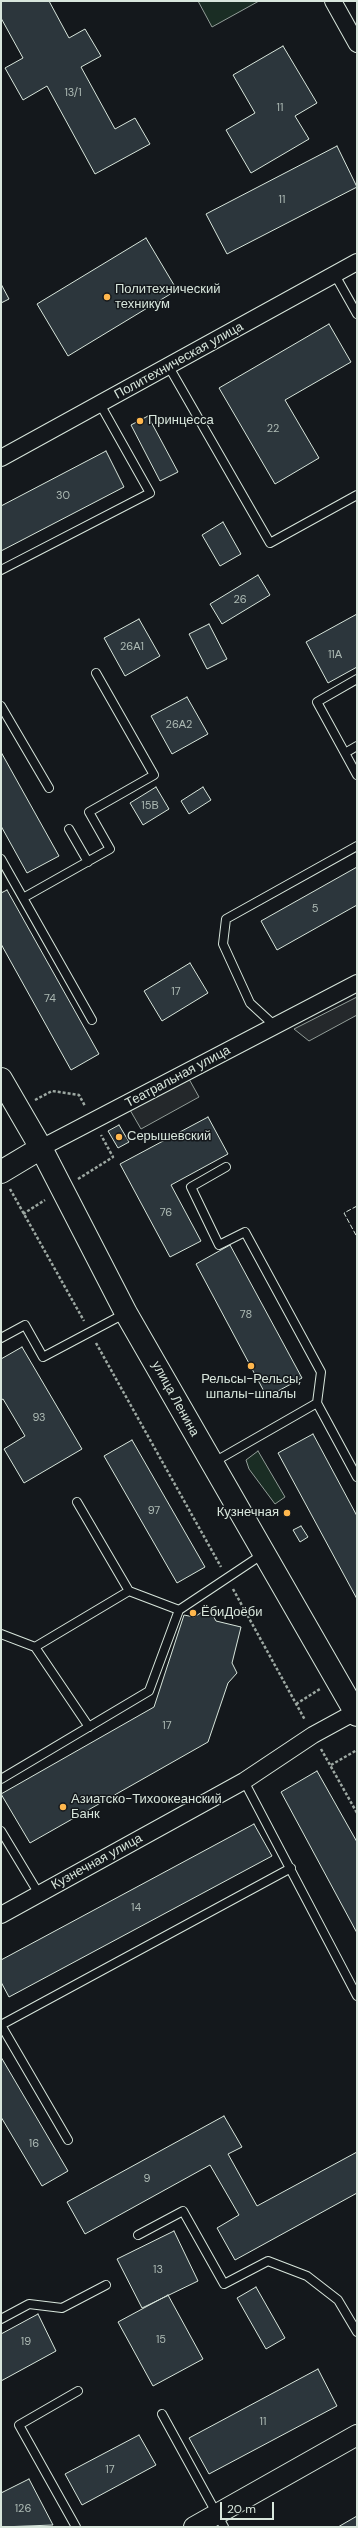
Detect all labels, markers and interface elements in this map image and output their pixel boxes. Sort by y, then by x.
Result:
house number: 13/1 [64,86,82,100]
house number: 11 [277,101,283,115]
house number: 11 [279,193,285,207]
place label: Политехнический техникум [115,282,229,313]
marker: Политехнический техникум [102,292,112,302]
street label: Политехническая улица [108,317,250,405]
place label: Принцесса [148,413,217,429]
marker: Принцесса [135,416,145,426]
house number: 22 [267,422,279,436]
house number: 30 [56,489,70,503]
house number: 26 [233,593,247,607]
house number: 26А1 [120,640,144,654]
house number: 11А [328,648,342,662]
house number: 26А2 [166,718,192,732]
house number: 15В [141,799,159,813]
house number: 5 [312,902,318,916]
house number: 17 [171,985,181,999]
house number: 74 [44,992,56,1006]
street label: Театральная улица [121,1042,235,1112]
place label: Серышевский [127,1129,216,1145]
marker: Серышевский [114,1132,124,1142]
house number: 76 [160,1206,172,1220]
house number: 78 [240,1308,252,1322]
street label: улица Ленина [146,1356,204,1442]
marker: Рельсы-Рельсы, шпалы-шпалы [246,1361,256,1371]
place label: Рельсы-Рельсы, шпалы-шпалы [200,1372,302,1403]
house number: 93 [32,1411,46,1425]
house number: 97 [148,1504,160,1518]
place label: Кузнечная [212,1505,279,1521]
marker: Кузнечная [282,1508,292,1518]
place label: ЁбиДоёби [201,1605,265,1621]
marker: ЁбиДоёби [188,1608,198,1618]
house number: 17 [162,1719,172,1733]
place label: Азиатско-Тихоокеанский Банк [71,1792,233,1823]
marker: Азиатско-Тихоокеанский Банк [58,1802,68,1812]
street label: Кузнечная улица [46,1829,148,1895]
house number: 14 [131,1901,141,1915]
house number: 16 [29,2137,39,2151]
house number: 9 [144,2172,150,2186]
house number: 13 [153,2263,163,2277]
house number: 15 [156,2333,166,2347]
house number: 19 [21,2335,31,2349]
house number: 11 [260,2415,266,2429]
house number: 17 [105,2463,115,2477]
scale bar [222,2494,276,2520]
text: 20 m [227,2501,256,2517]
house number: 126 [15,2502,31,2516]

